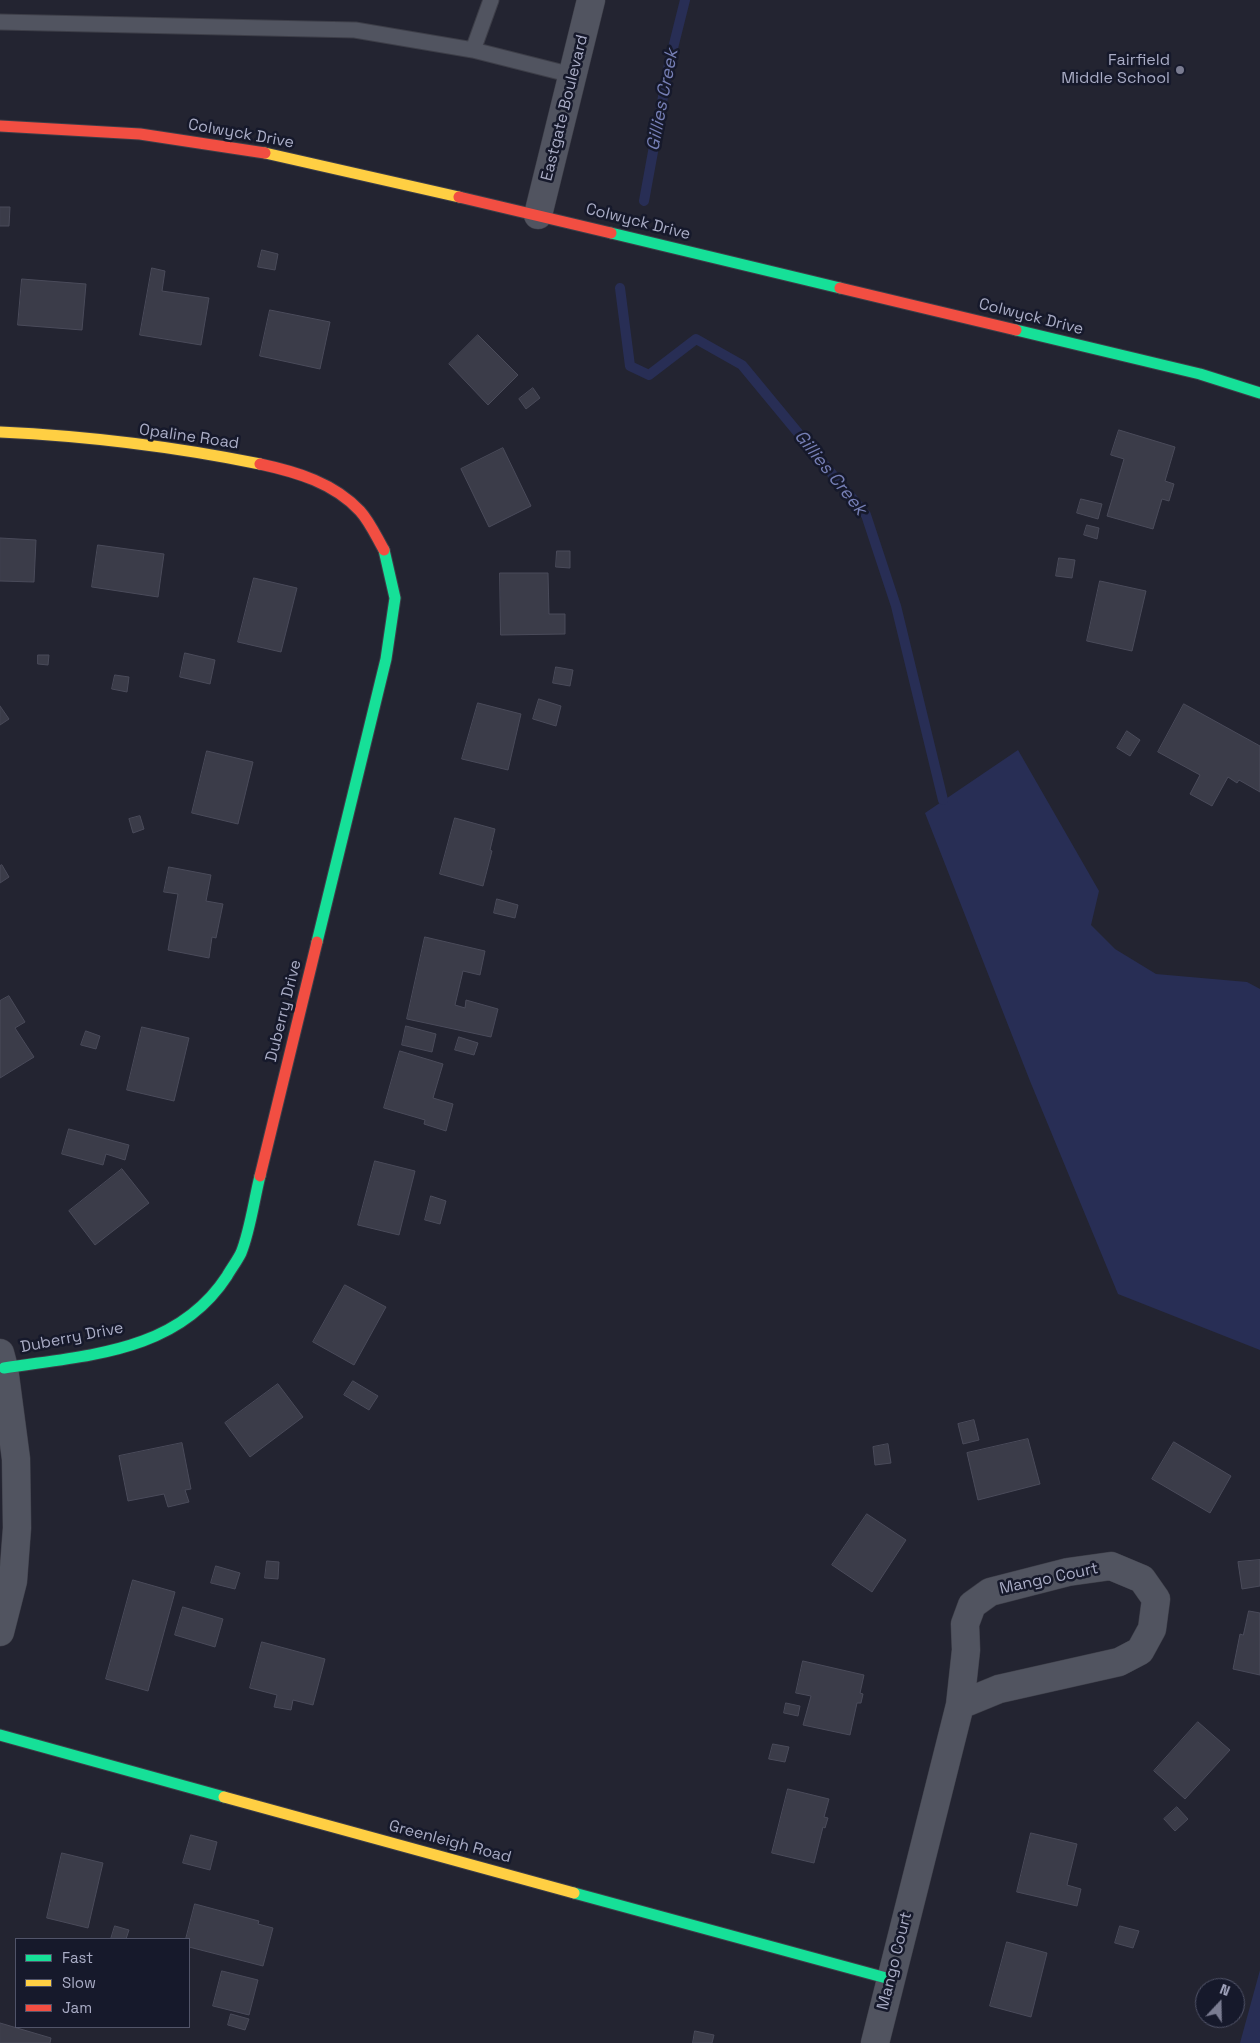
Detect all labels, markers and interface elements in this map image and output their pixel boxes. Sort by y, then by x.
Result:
street label: Eastgate Boulevard [538,33,592,183]
water label: Gillies Creek [643,47,683,153]
place label: Fairfield Middle School [1061,51,1170,89]
marker: Fairfield Middle School [1174,64,1186,76]
street label: Colwyck Drive [186,115,296,153]
street label: Colwyck Drive [584,200,692,244]
street label: Colwyck Drive [977,295,1085,339]
street label: Opaline Road [138,420,240,454]
water label: Gillies Creek [789,426,871,520]
street label: Duberry Drive [262,958,306,1064]
street label: Duberry Drive [19,1319,125,1357]
street label: Mango Court [998,1559,1100,1599]
street label: Greenleigh Road [387,1816,513,1868]
street label: Mango Court [874,1910,916,2012]
legend [15,1938,190,2028]
text: Fast [62,1948,93,1967]
text: Slow [62,1973,96,1992]
north arrow [1195,1978,1245,2028]
text: N [1217,1980,1233,2000]
text: Jam [62,1998,92,2017]

